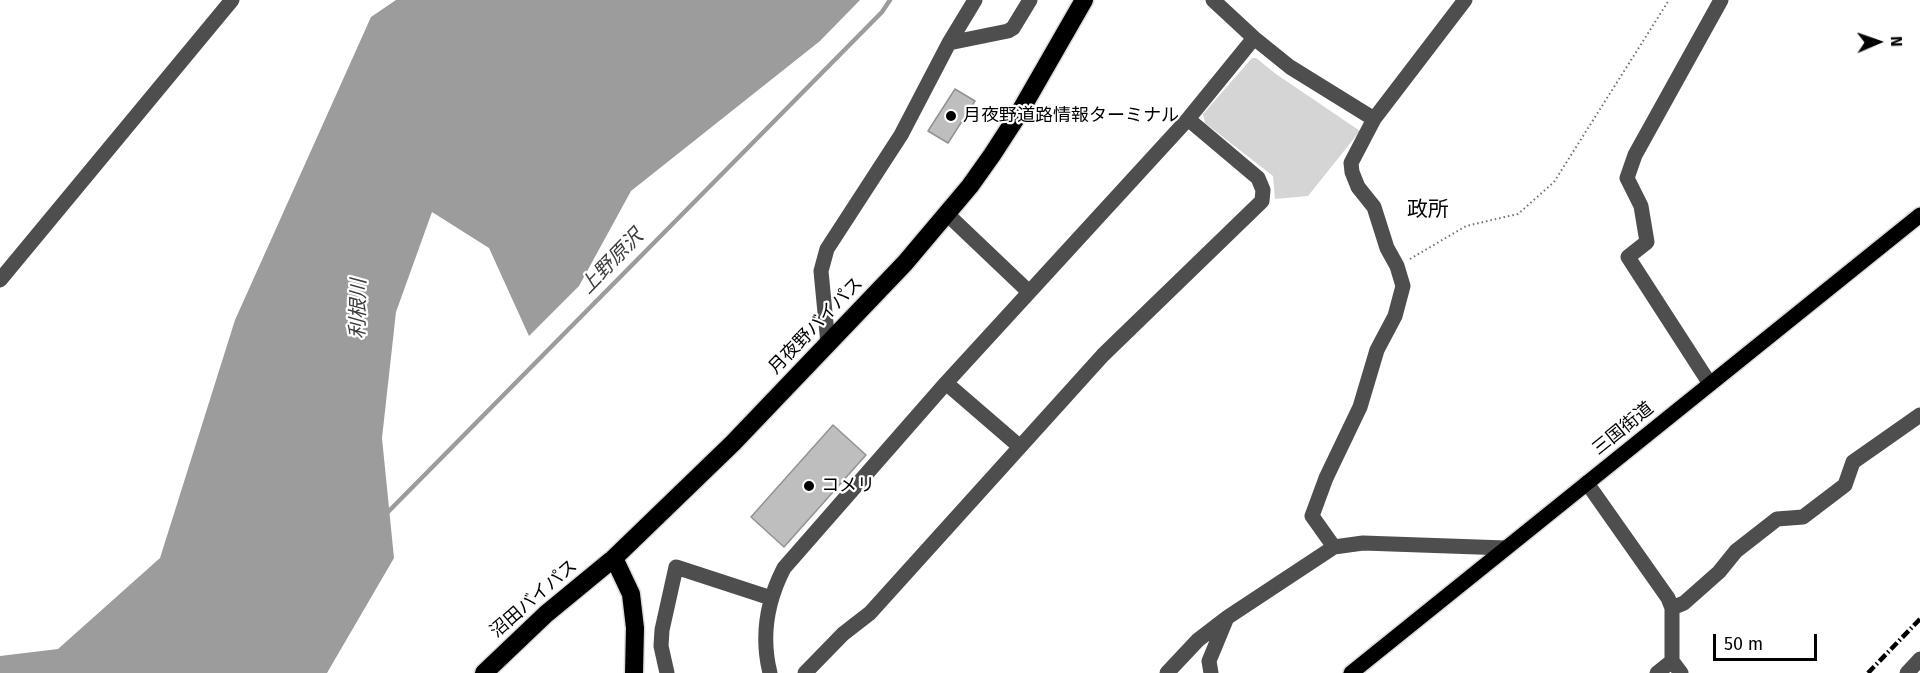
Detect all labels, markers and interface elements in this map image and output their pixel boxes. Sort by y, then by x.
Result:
north arrow [1848,12,1908,72]
text: N [1887,36,1906,47]
place label: 月夜野道路情報ターミナル [963,105,1179,127]
marker: 月夜野道路情報ターミナル [944,109,958,123]
district label: 政所 [1407,197,1449,223]
water label: 上野原沢 [576,225,648,299]
street label: 月夜野バイパス [764,273,868,379]
water label: 利根川 [346,279,372,339]
street label: 三国街道 [1588,398,1658,460]
place label: コメリ [821,475,875,497]
marker: コメリ [802,479,816,493]
street label: 沼田バイパス [486,555,582,643]
scale bar [1716,622,1820,660]
text: 50 m [1724,633,1763,655]

